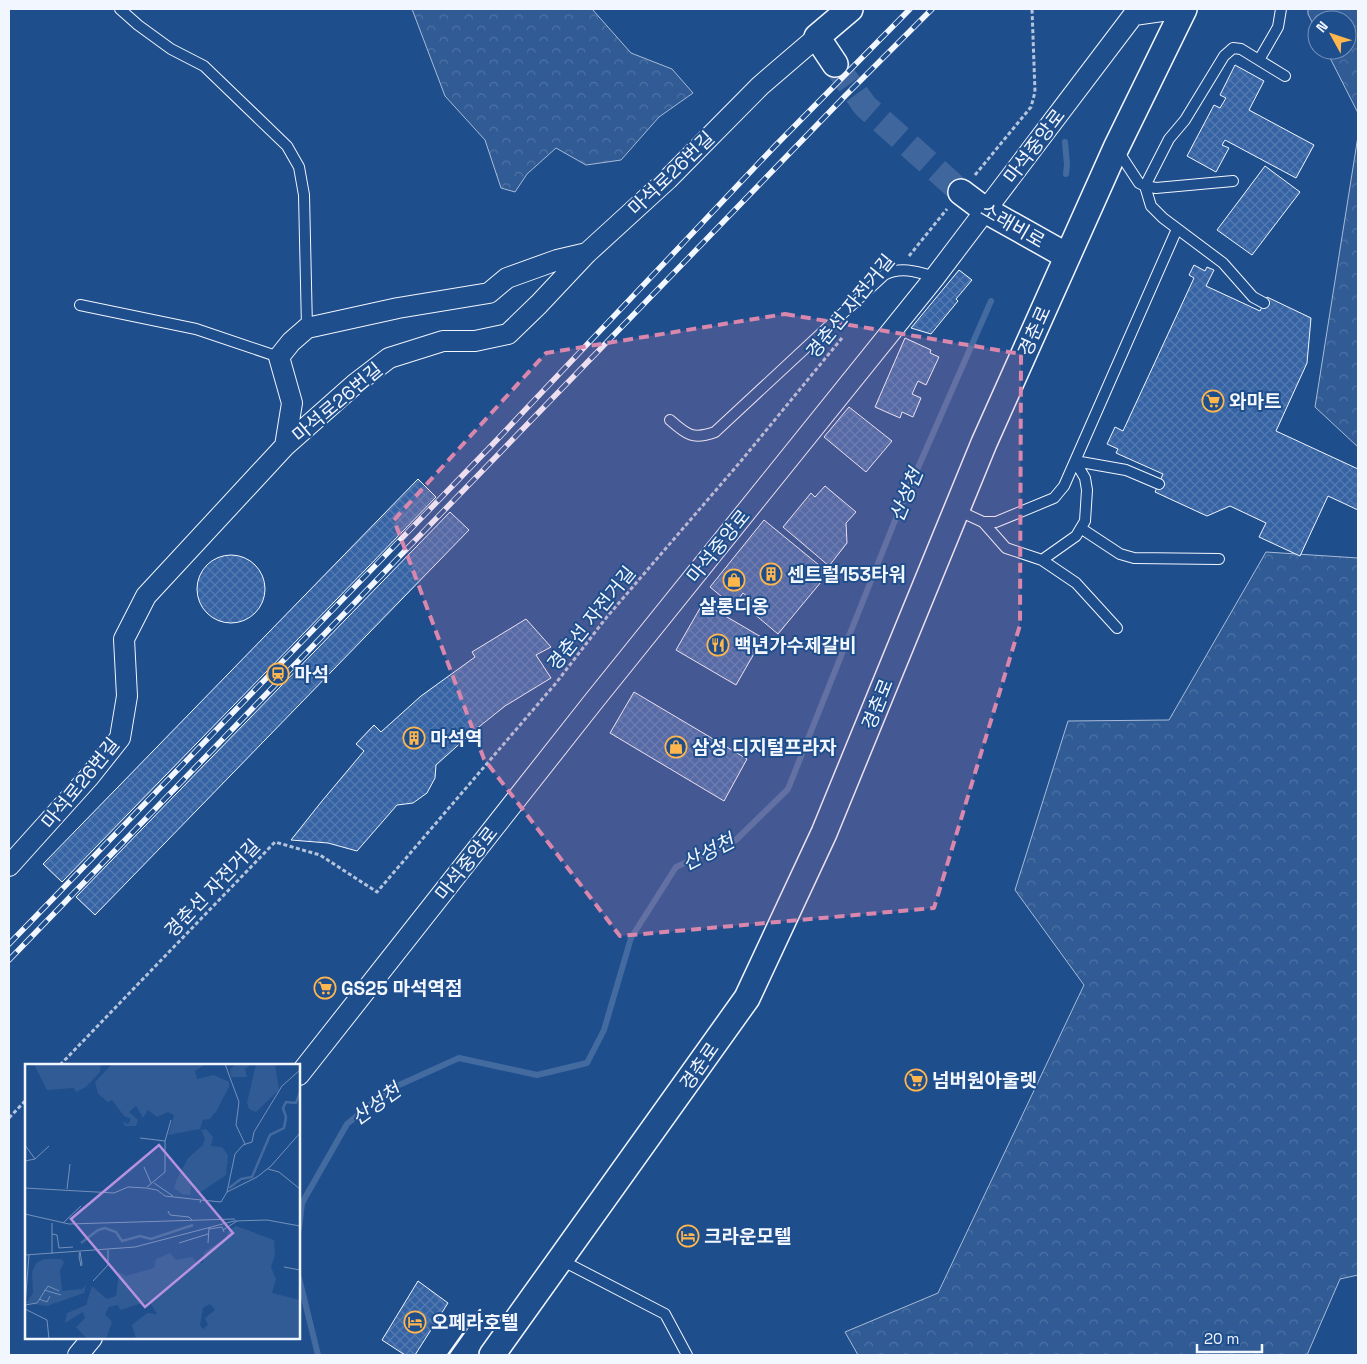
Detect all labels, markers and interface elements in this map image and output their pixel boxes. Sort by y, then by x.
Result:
north arrow [1307,10,1357,60]
text: N [1312,17,1332,36]
street label: 마석중앙로 [998,104,1071,189]
street label: 마석로26번길 [623,126,720,221]
street label: 소래비로 [976,197,1049,254]
street label: 경춘선 자전거길 [801,249,900,364]
street label: 경춘로 [1012,302,1057,360]
street label: 마석로26번길 [287,357,388,447]
supermarket icon: 와마트 [1201,389,1225,413]
place label: 와마트 [1229,389,1281,414]
water label: 산성천 [883,462,930,525]
street label: 마석중앙로 [681,504,756,588]
street label: 경춘선 자전거길 [542,561,641,676]
building icon: 센트럴153타워 [759,562,783,586]
place label: 센트럴153타워 [787,562,906,587]
shop icon: 살롱디옹 [722,568,746,592]
place label: 살롱디옹 [699,594,769,619]
restaurant icon: 백년가수제갈비 [706,633,730,657]
place label: 백년가수제갈비 [734,633,856,658]
station icon: 마석 [266,662,290,686]
place label: 마석 [294,662,329,687]
street label: 경춘로 [856,675,899,733]
building icon: 마석역 [402,726,426,750]
place label: 마석역 [430,726,482,751]
street label: 마석로26번길 [36,733,125,834]
shop icon: 삼성 디지털프라자 [664,735,688,759]
place label: 삼성 디지털프라자 [692,735,837,760]
street label: 마석중앙로 [430,821,503,905]
water label: 산성천 [678,827,741,876]
street label: 경춘선 자전거길 [159,834,266,943]
supermarket icon: GS25 마석역점 [313,976,337,1000]
place label: GS25 마석역점 [341,976,463,1001]
street label: 경춘로 [674,1038,725,1095]
inset map [25,1064,300,1339]
supermarket icon: 넘버원아울렛 [904,1068,928,1092]
place label: 넘버원아울렛 [932,1068,1037,1093]
water label: 산성천 [346,1076,408,1131]
hotel icon: 크라운모텔 [676,1224,700,1248]
place label: 크라운모텔 [704,1224,791,1249]
hotel icon: 오페라호텔 [403,1310,427,1334]
place label: 오페라호텔 [431,1310,518,1335]
scale bar [1197,1322,1262,1354]
text: 20 m [1204,1329,1239,1348]

